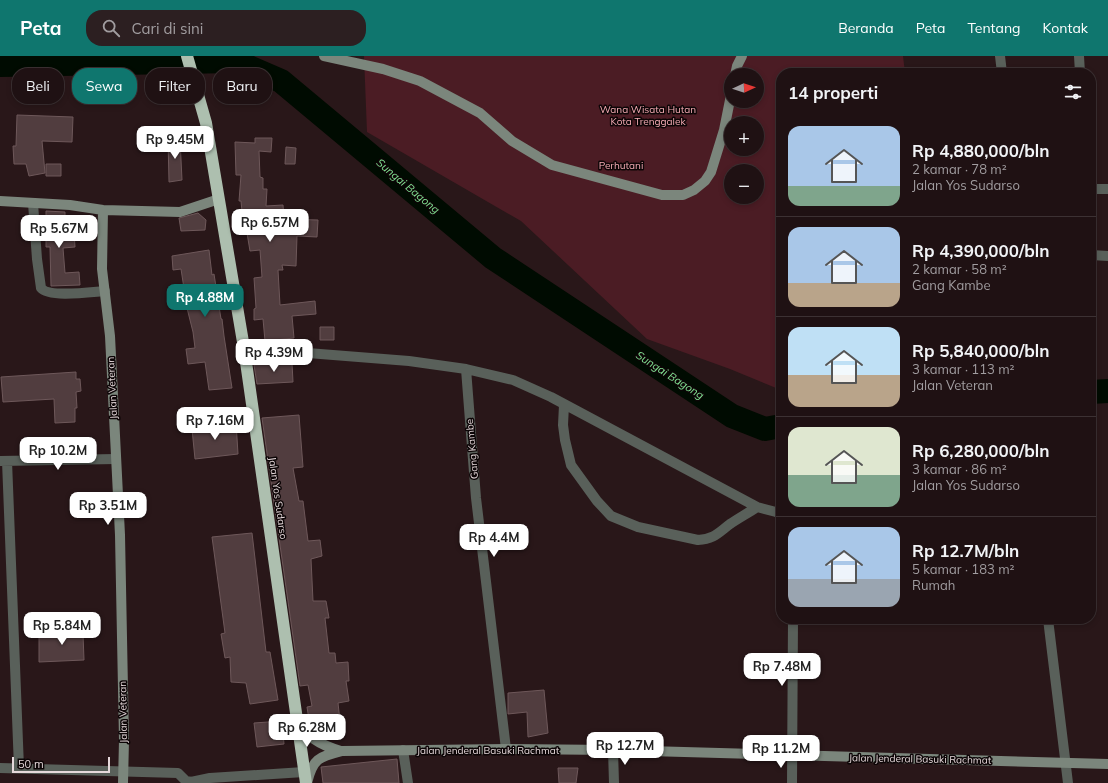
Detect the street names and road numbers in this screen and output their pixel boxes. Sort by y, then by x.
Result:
street label: Jalan Veteran [104,356,120,419]
street label: Gang Kambe [463,418,481,480]
street label: Jalan Yos Sudarso [266,456,290,540]
street label: Jalan Veteran [116,681,130,743]
street label: Jalan Jenderal Basuki Rachmat [417,744,560,757]
street label: Jalan Jenderal Basuki Rachmat [849,751,992,767]

